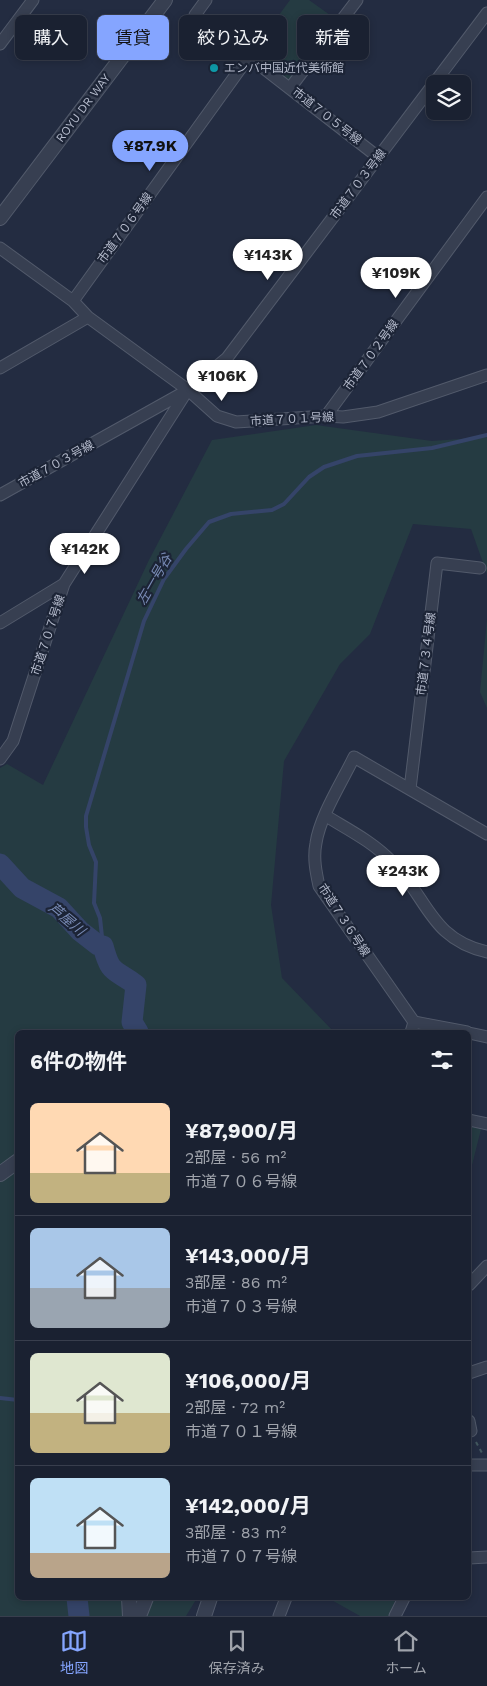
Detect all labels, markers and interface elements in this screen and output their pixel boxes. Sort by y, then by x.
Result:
chip: 購入 [15,15,87,60]
chip: 賃貸 [97,15,169,60]
chip: 絞り込み [179,15,287,60]
chip: 新着 [297,15,369,60]
place label: エンバ中国近代美術館 [224,61,344,75]
marker: エンバ中国近代美術館 [208,62,220,74]
street label: ROYU DR WAY [53,71,113,145]
map controls [426,75,471,120]
button: layers [426,75,471,120]
street label: 市道７０５号線 [290,85,364,147]
pin: ¥87.9K [109,130,191,172]
text: ¥87.9K [123,136,177,155]
street label: 市道７０３号線 [327,146,389,222]
street label: 市道７０６号線 [95,190,155,266]
pin: ¥143K [233,238,303,281]
text: ¥143K [244,245,292,264]
pin: ¥109K [361,256,431,299]
text: ¥109K [372,263,420,282]
street label: 市道７０２号線 [341,317,401,393]
pin: ¥106K [187,360,257,402]
text: ¥106K [198,366,246,385]
street label: 市道７０１号線 [250,410,334,428]
street label: 市道７０３号線 [16,438,96,490]
pin: ¥142K [50,532,120,575]
text: ¥142K [61,539,109,558]
water label: 左一号谷 [133,550,175,607]
street label: 市道７０７号線 [28,593,68,677]
street label: 市道７３４号線 [414,611,438,697]
pin: ¥243K [368,854,438,897]
text: ¥243K [378,861,428,880]
street label: 市道７３６号線 [315,881,373,959]
water label: 芦屋川 [46,899,90,940]
icon: filters [428,1046,456,1074]
text: 6件の物件 [30,1049,127,1074]
text: ¥87,900/月 [185,1118,298,1143]
icon: home [70,1123,130,1183]
text: 2部屋 · 56 m² [185,1148,286,1167]
text: 市道７０６号線 [185,1172,297,1191]
text: ¥143,000/月 [185,1243,311,1268]
icon: home [70,1248,130,1308]
text: 3部屋 · 86 m² [185,1273,287,1292]
text: 市道７０３号線 [185,1297,297,1316]
text: ¥106,000/月 [185,1368,311,1393]
icon: home [70,1373,130,1433]
text: 2部屋 · 72 m² [185,1398,285,1417]
text: 市道７０１号線 [185,1422,297,1441]
text: ¥142,000/月 [185,1493,311,1518]
icon: home [70,1498,130,1558]
text: 3部屋 · 83 m² [185,1523,286,1542]
text: 市道７０７号線 [185,1547,297,1566]
tab: 地図 [60,1627,88,1677]
tab: 保存済み [209,1627,265,1677]
tab: ホーム [385,1627,427,1677]

